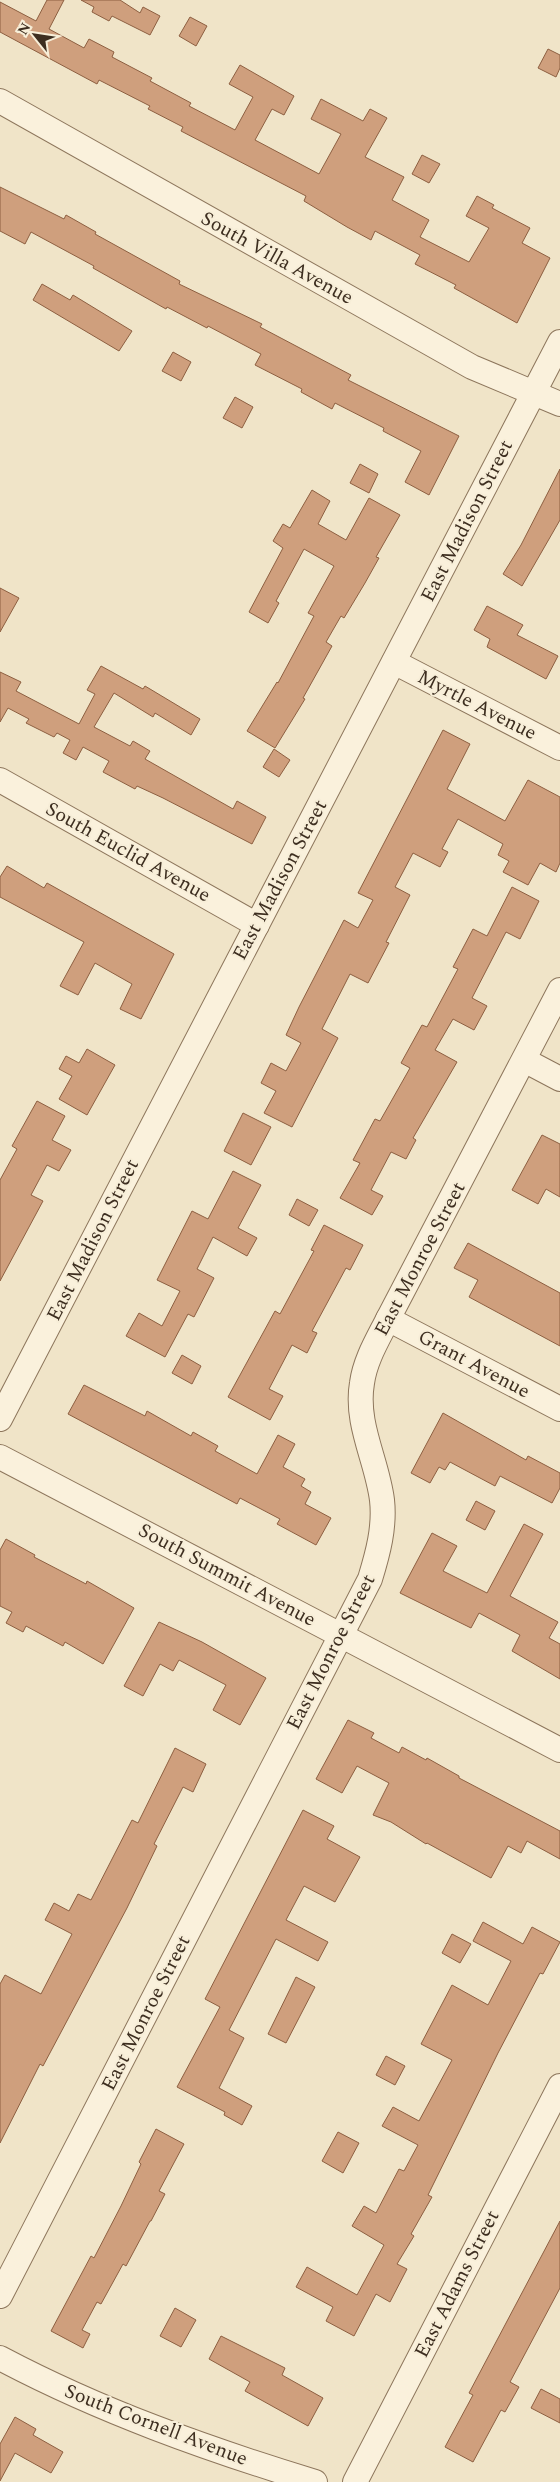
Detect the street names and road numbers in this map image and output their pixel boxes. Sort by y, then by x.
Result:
street label: South Villa Avenue [195,204,359,312]
street label: East Madison Street [413,435,521,607]
street label: Myrtle Avenue [412,662,542,748]
street label: South Euclid Avenue [40,794,216,910]
street label: East Madison Street [225,794,335,966]
street label: East Madison Street [39,1154,147,1326]
street label: East Monroe Street [367,1176,473,1342]
street label: Grant Avenue [413,1322,535,1406]
street label: South Summit Avenue [133,1515,321,1635]
street label: East Monroe Street [279,1569,383,1735]
street label: East Monroe Street [94,1930,198,2096]
street label: East Adams Street [407,2205,507,2363]
street label: South Cornell Avenue [60,2376,252,2474]

